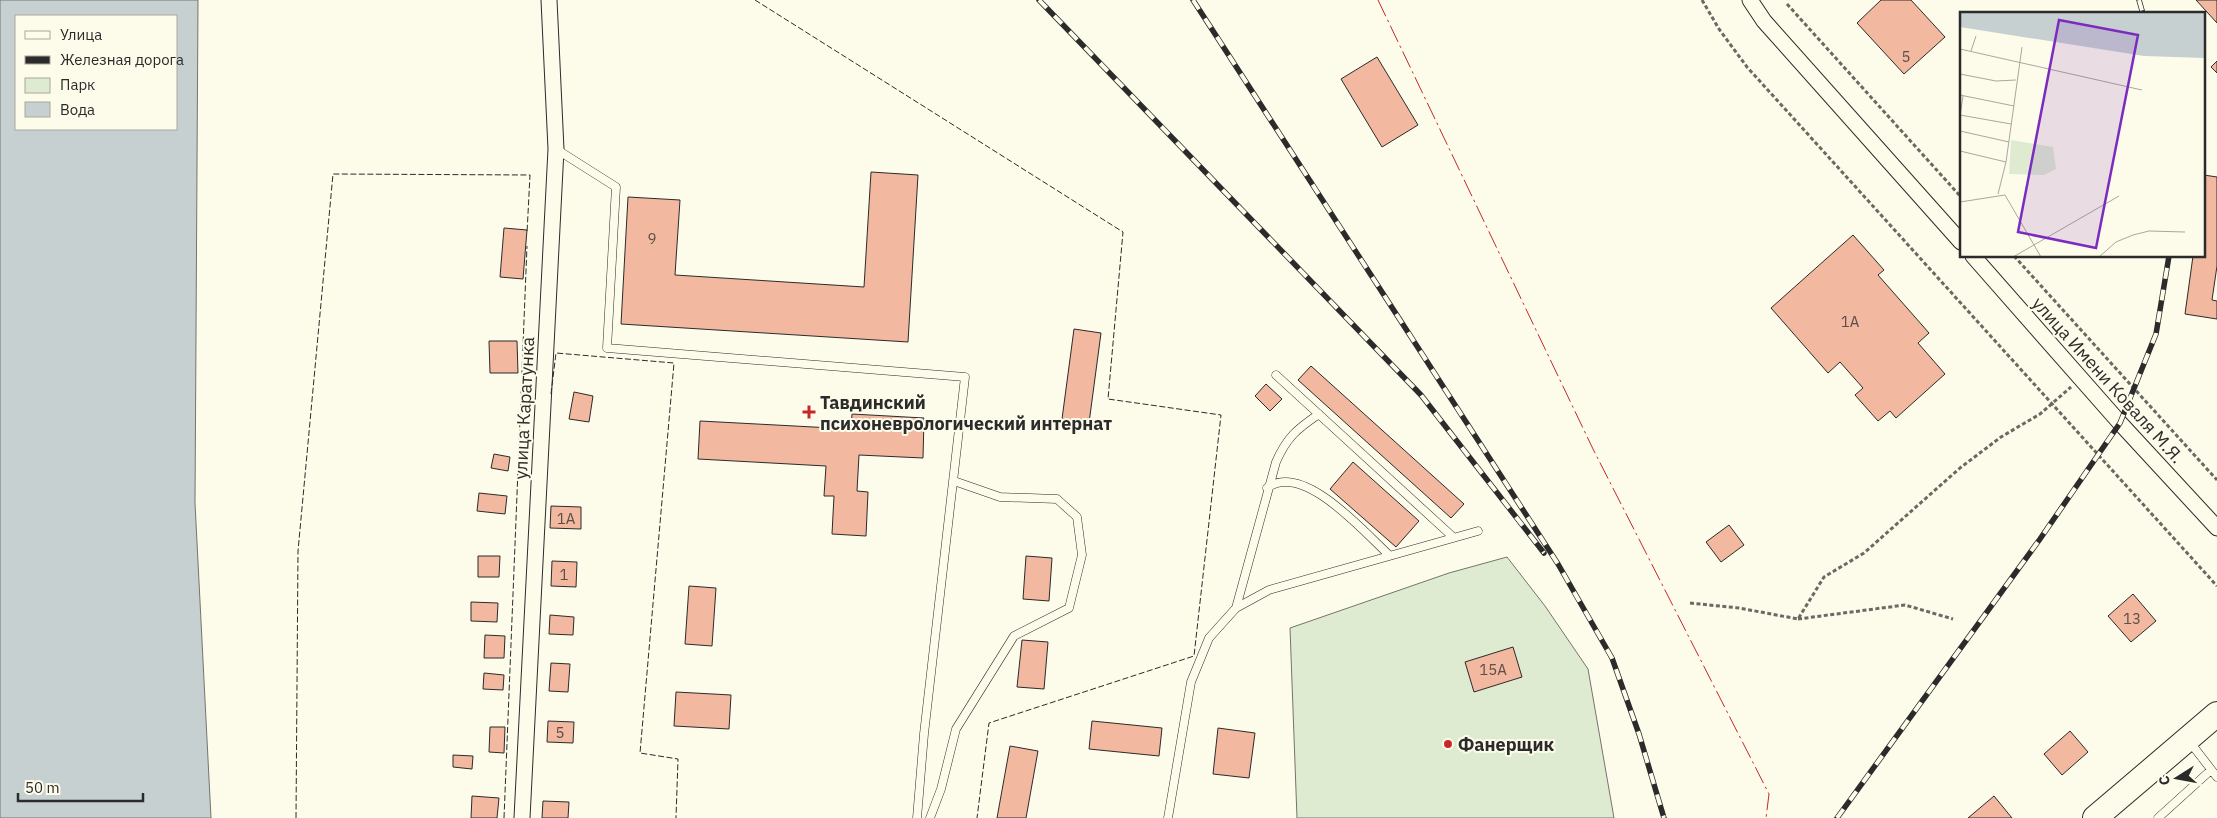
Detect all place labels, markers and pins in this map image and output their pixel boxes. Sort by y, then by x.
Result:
place label: Тавдинский психоневрологический интернат [820,391,1112,435]
marker: Тавдинский психоневрологический интернат [802,405,816,419]
place label: Фанерщик [1458,733,1554,756]
marker: Фанерщик [1442,738,1454,750]

